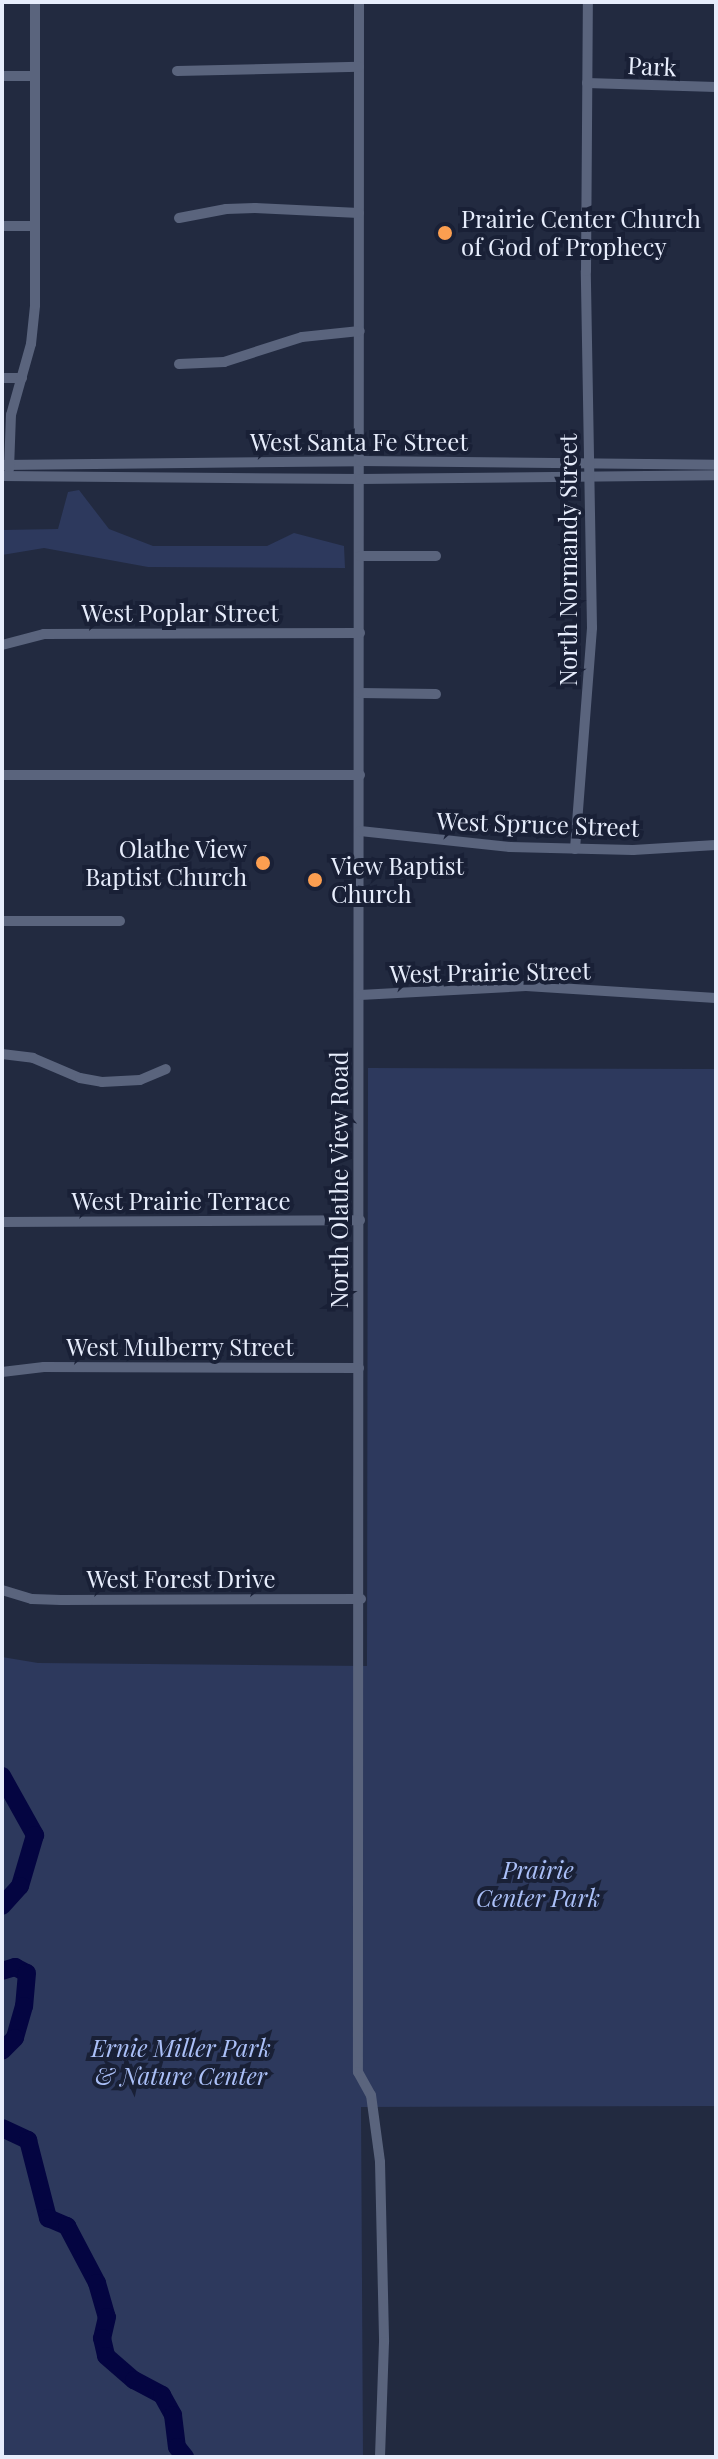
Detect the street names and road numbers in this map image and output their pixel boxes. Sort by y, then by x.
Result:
street label: Park [627,50,677,82]
street label: West Santa Fe Street [250,428,468,456]
street label: North Normandy Street [554,433,582,687]
street label: West Poplar Street [81,599,279,627]
street label: West Spruce Street [436,806,640,842]
street label: West Prairie Street [389,956,591,988]
street label: North Olathe View Road [325,1051,353,1309]
street label: West Prairie Terrace [71,1187,291,1215]
street label: West Mulberry Street [66,1333,294,1361]
street label: West Forest Drive [86,1565,276,1593]

